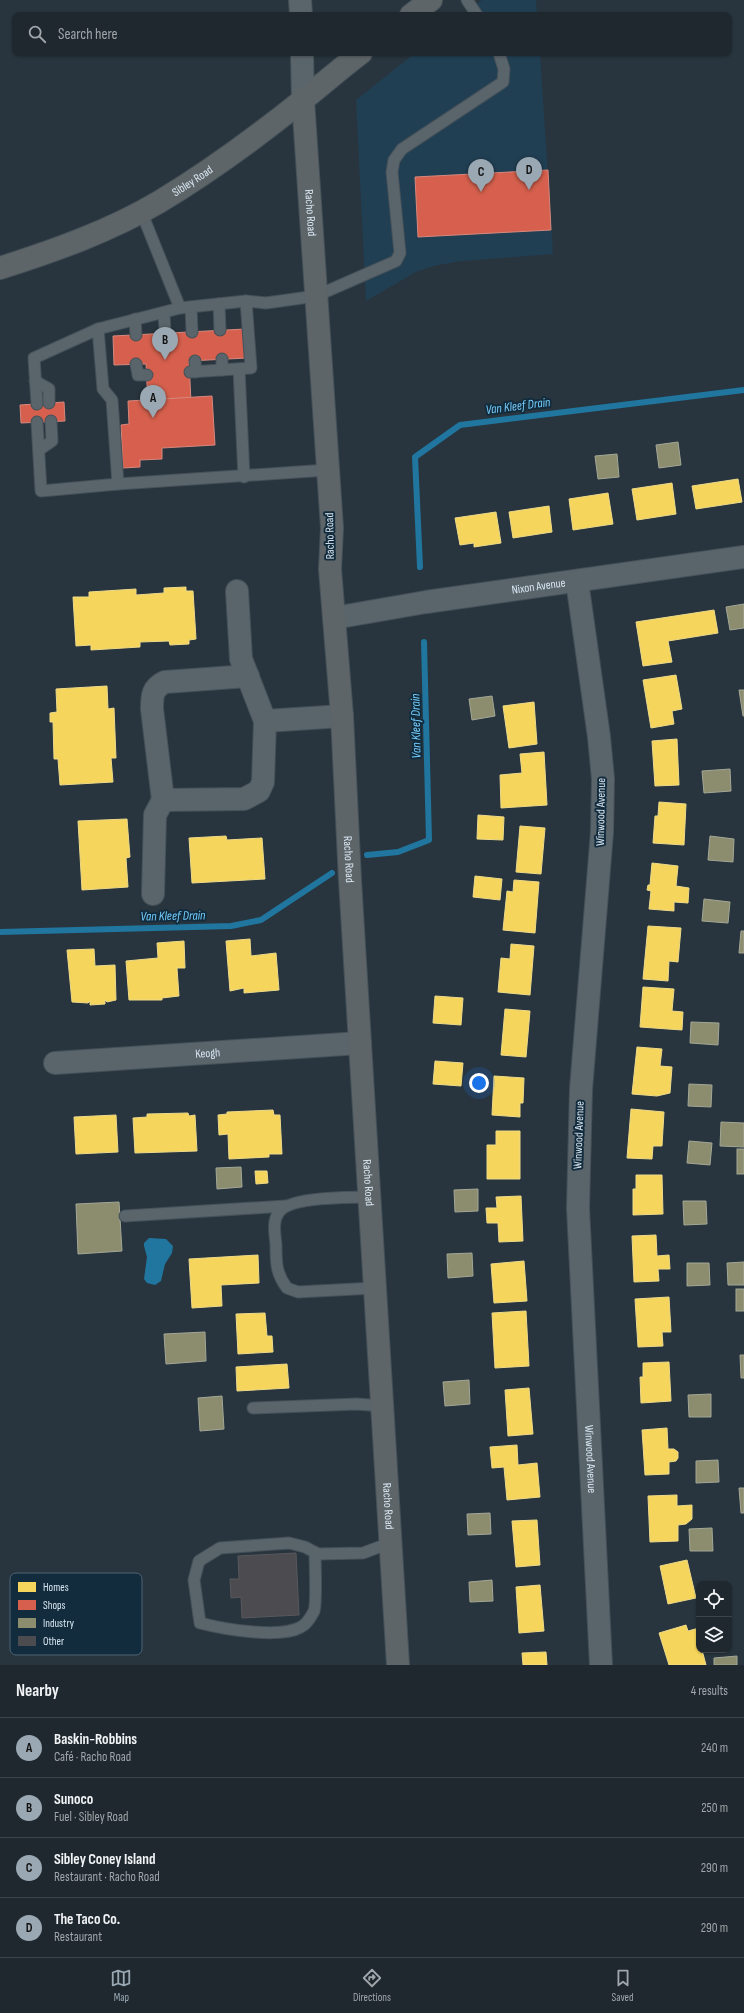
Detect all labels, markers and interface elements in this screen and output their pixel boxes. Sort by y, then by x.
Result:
search box [12,12,732,56]
icon: search [26,23,48,45]
text: Search here [58,25,118,44]
pin: D [516,157,542,190]
pin: C [468,159,494,192]
street label: Sibley Road [169,162,216,200]
street label: Racho Road [302,189,320,237]
pin: B [152,327,178,360]
pin: A [140,385,166,418]
water label: Van Kleef Drain [485,394,552,418]
street label: Racho Road [322,512,338,560]
street label: Nixon Avenue [511,575,566,597]
water label: Van Kleef Drain [407,693,425,759]
street label: Winwood Avenue [593,778,609,846]
street label: Racho Road [340,836,358,883]
water label: Van Kleef Drain [140,907,206,925]
street label: Keogh [195,1045,221,1061]
your location [469,1073,489,1093]
street label: Winwood Avenue [570,1101,588,1169]
street label: Racho Road [360,1159,377,1207]
street label: Winwood Avenue [581,1425,600,1494]
street label: Racho Road [379,1482,397,1530]
legend [10,1573,142,1655]
text: Homes [43,1581,69,1594]
map controls [696,1581,732,1653]
button: locate [696,1581,732,1617]
text: Shops [43,1599,66,1612]
text: Industry [43,1617,75,1630]
button: layers [696,1617,732,1653]
text: Other [43,1635,64,1648]
text: Nearby [16,1681,59,1701]
text: 4 results [691,1683,728,1699]
text: Baskin-Robbins [54,1730,137,1749]
text: A [26,1740,32,1756]
text: 240 m [701,1740,728,1756]
text: Café · Racho Road [54,1749,131,1765]
text: Sunoco [54,1790,93,1809]
text: B [26,1800,32,1816]
text: 250 m [701,1800,728,1816]
text: Fuel · Sibley Road [54,1809,128,1825]
text: Sibley Coney Island [54,1850,155,1869]
text: C [26,1860,32,1876]
text: 290 m [701,1860,728,1876]
text: Restaurant · Racho Road [54,1869,160,1885]
text: The Taco Co. [54,1910,120,1929]
text: D [26,1920,32,1936]
text: 290 m [701,1920,728,1936]
text: Restaurant [54,1929,102,1945]
tab: Map [110,1967,132,2004]
tab: Directions [353,1967,391,2004]
tab: Saved [612,1967,634,2004]

